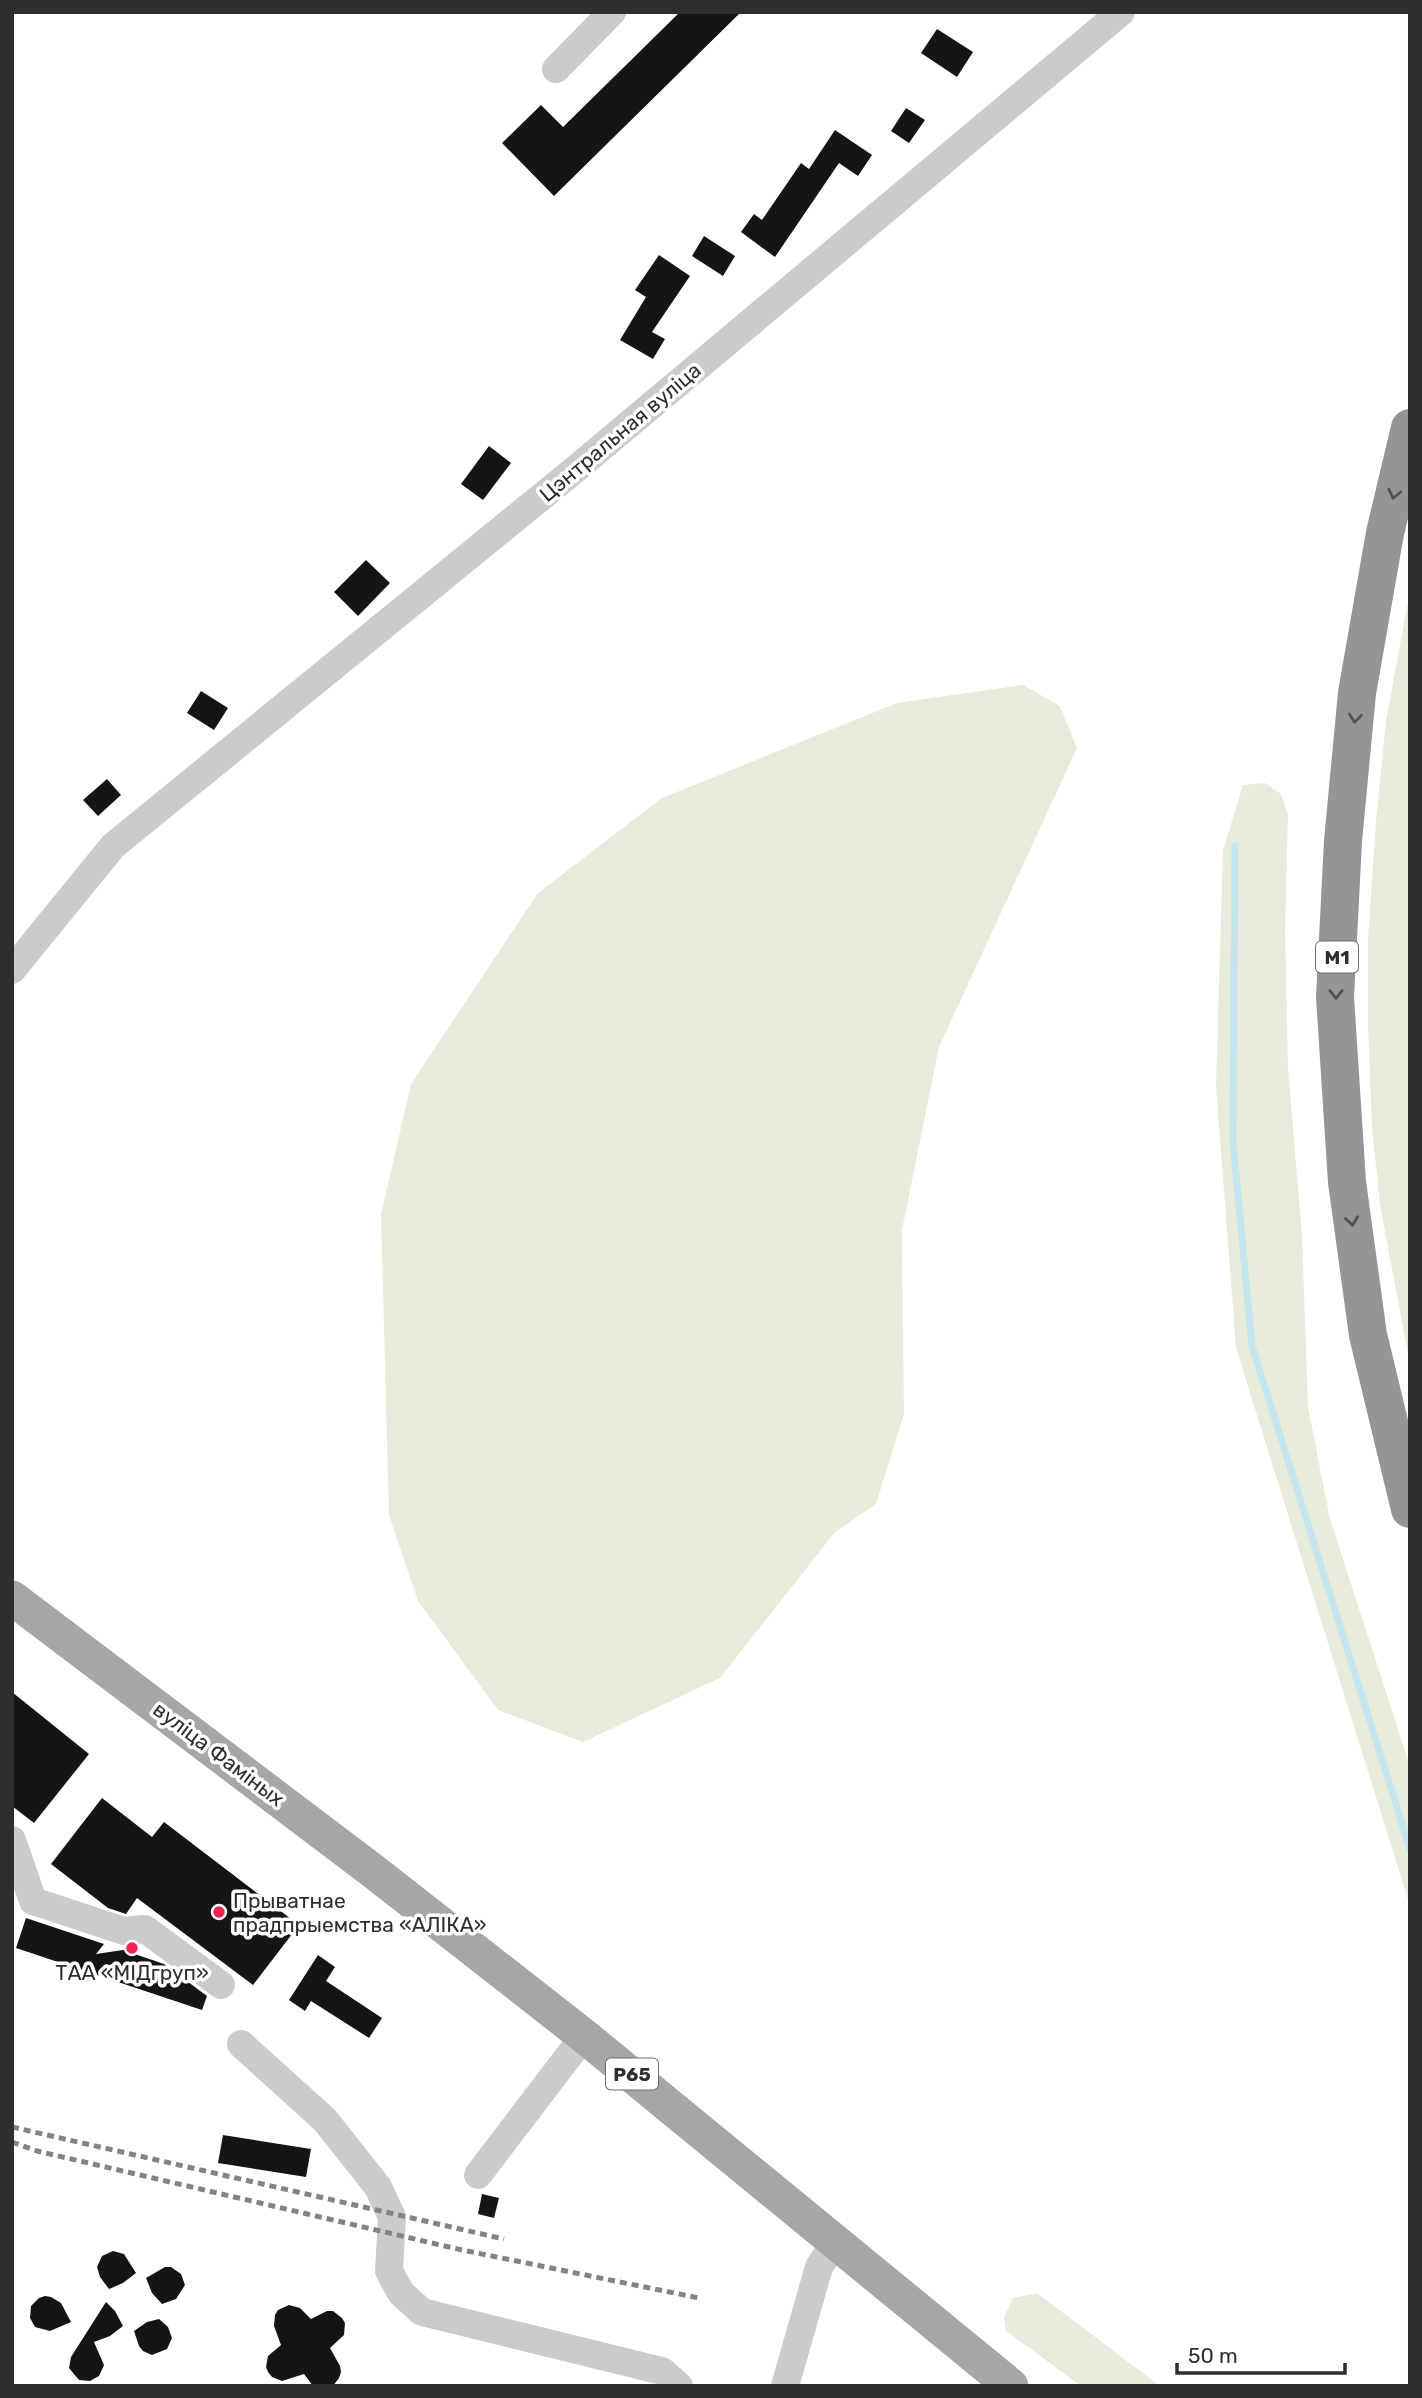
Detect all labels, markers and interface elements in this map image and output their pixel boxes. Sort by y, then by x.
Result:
street label: Цэнтральная вуліца [534,357,706,507]
one-way arrow [1388,488,1402,500]
one-way arrow [1348,713,1363,724]
road number: М1 [1316,942,1358,973]
one-way arrow [1328,989,1344,1000]
one-way arrow [1344,1215,1359,1226]
street label: вуліца Фаміных [149,1697,289,1811]
place label: Прыватнае прадпрыемства «АЛІКА» [233,1888,487,1937]
marker: Прыватнае прадпрыемства «АЛІКА» [211,1904,227,1920]
marker: ТАА «МІДгруп» [124,1940,140,1956]
place label: ТАА «МІДгруп» [55,1960,209,1985]
road number: Р65 [606,2058,658,2090]
scale bar [1177,2332,1345,2376]
text: 50 m [1188,2343,1238,2368]

